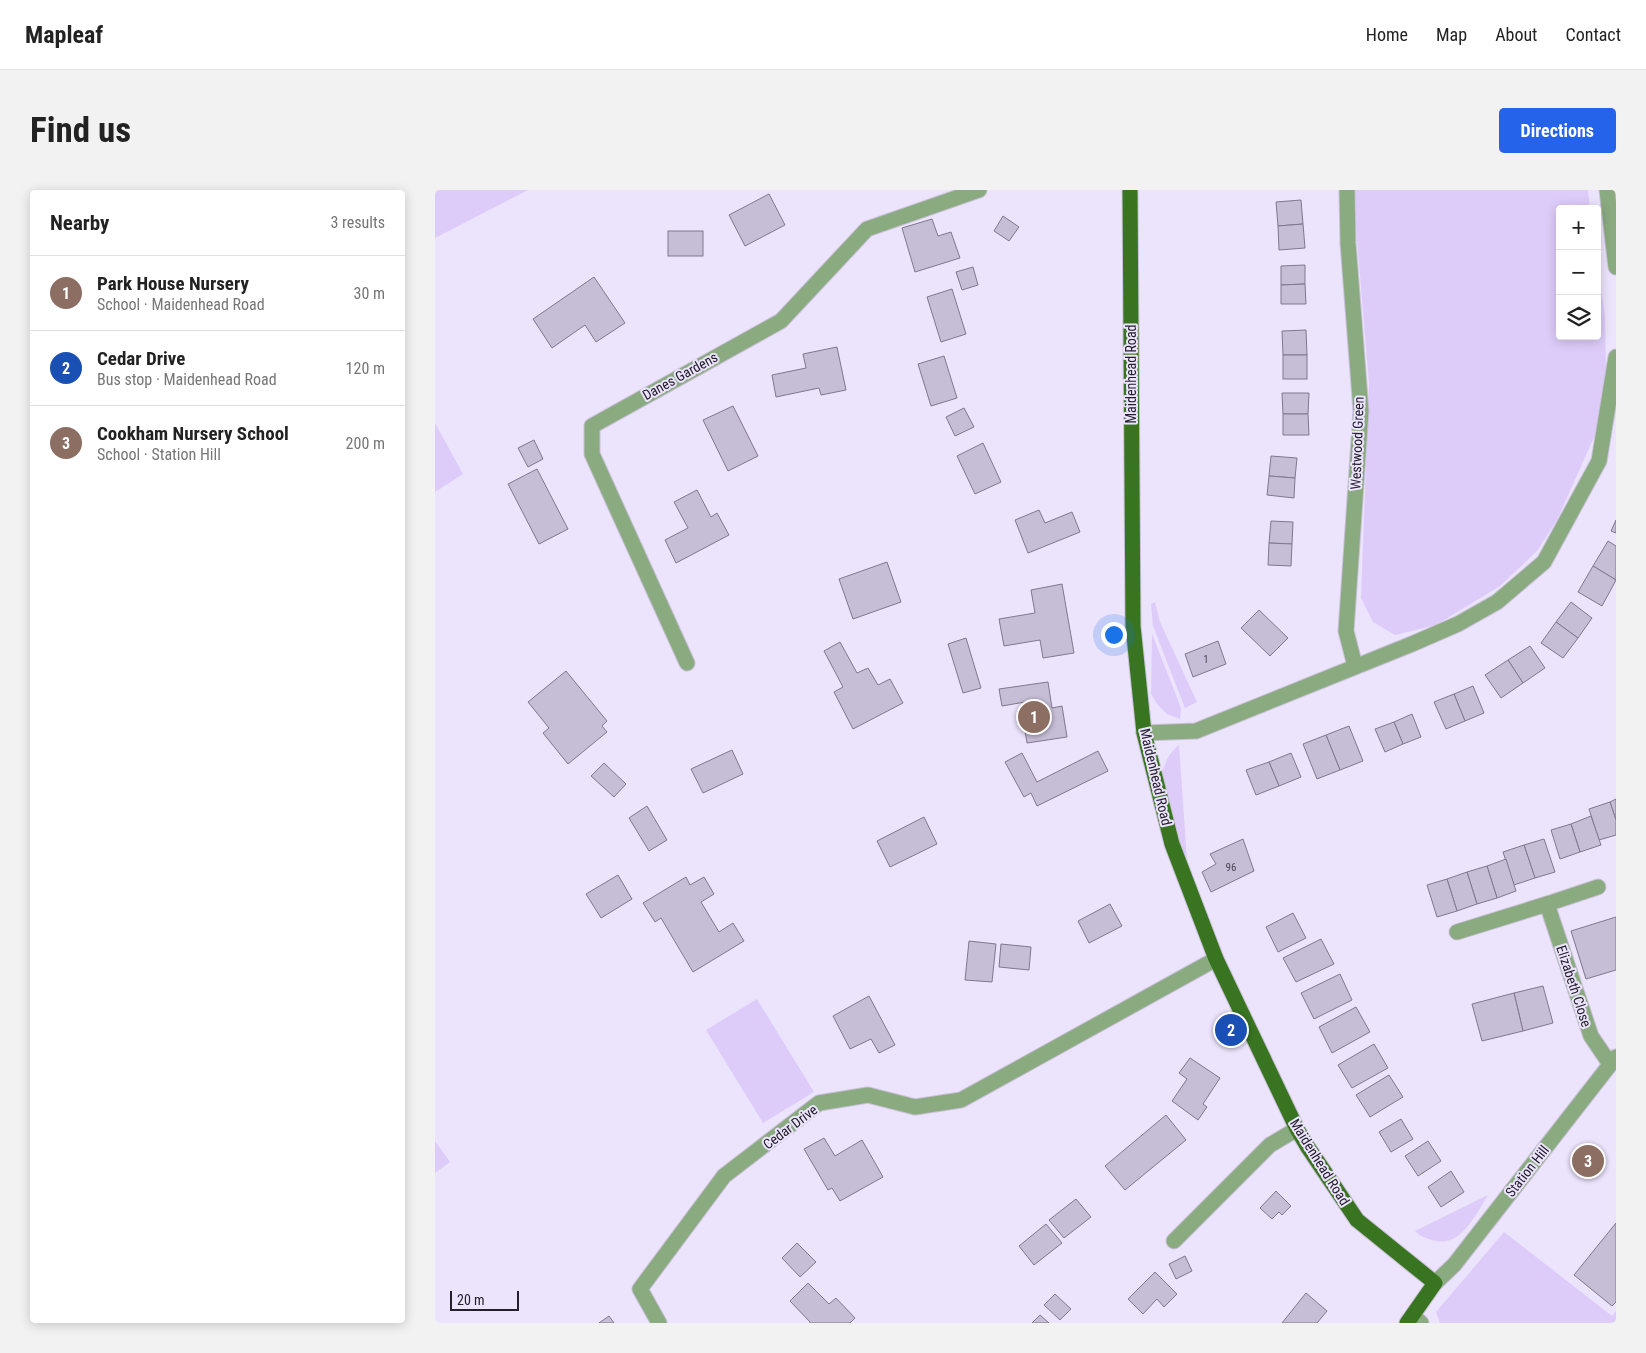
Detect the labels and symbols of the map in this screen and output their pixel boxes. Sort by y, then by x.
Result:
street label: Maidenhead Road [1123,324,1139,424]
street label: Danes Gardens [640,349,720,403]
street label: Westwood Green [1347,396,1367,490]
your location [1101,622,1127,648]
house number: 1 [1203,653,1209,666]
pin: 1 [1018,698,1050,736]
street label: Maidenhead Road [1137,727,1175,827]
house number: 96 [1226,861,1236,874]
street label: Elizabeth Close [1553,943,1595,1029]
pin: 2 [1215,1011,1247,1049]
street label: Cedar Drive [760,1101,821,1153]
street label: Maidenhead Road [1287,1116,1353,1208]
street label: Station Hill [1502,1142,1552,1200]
pin: 3 [1572,1142,1604,1180]
scale bar [450,1288,519,1311]

